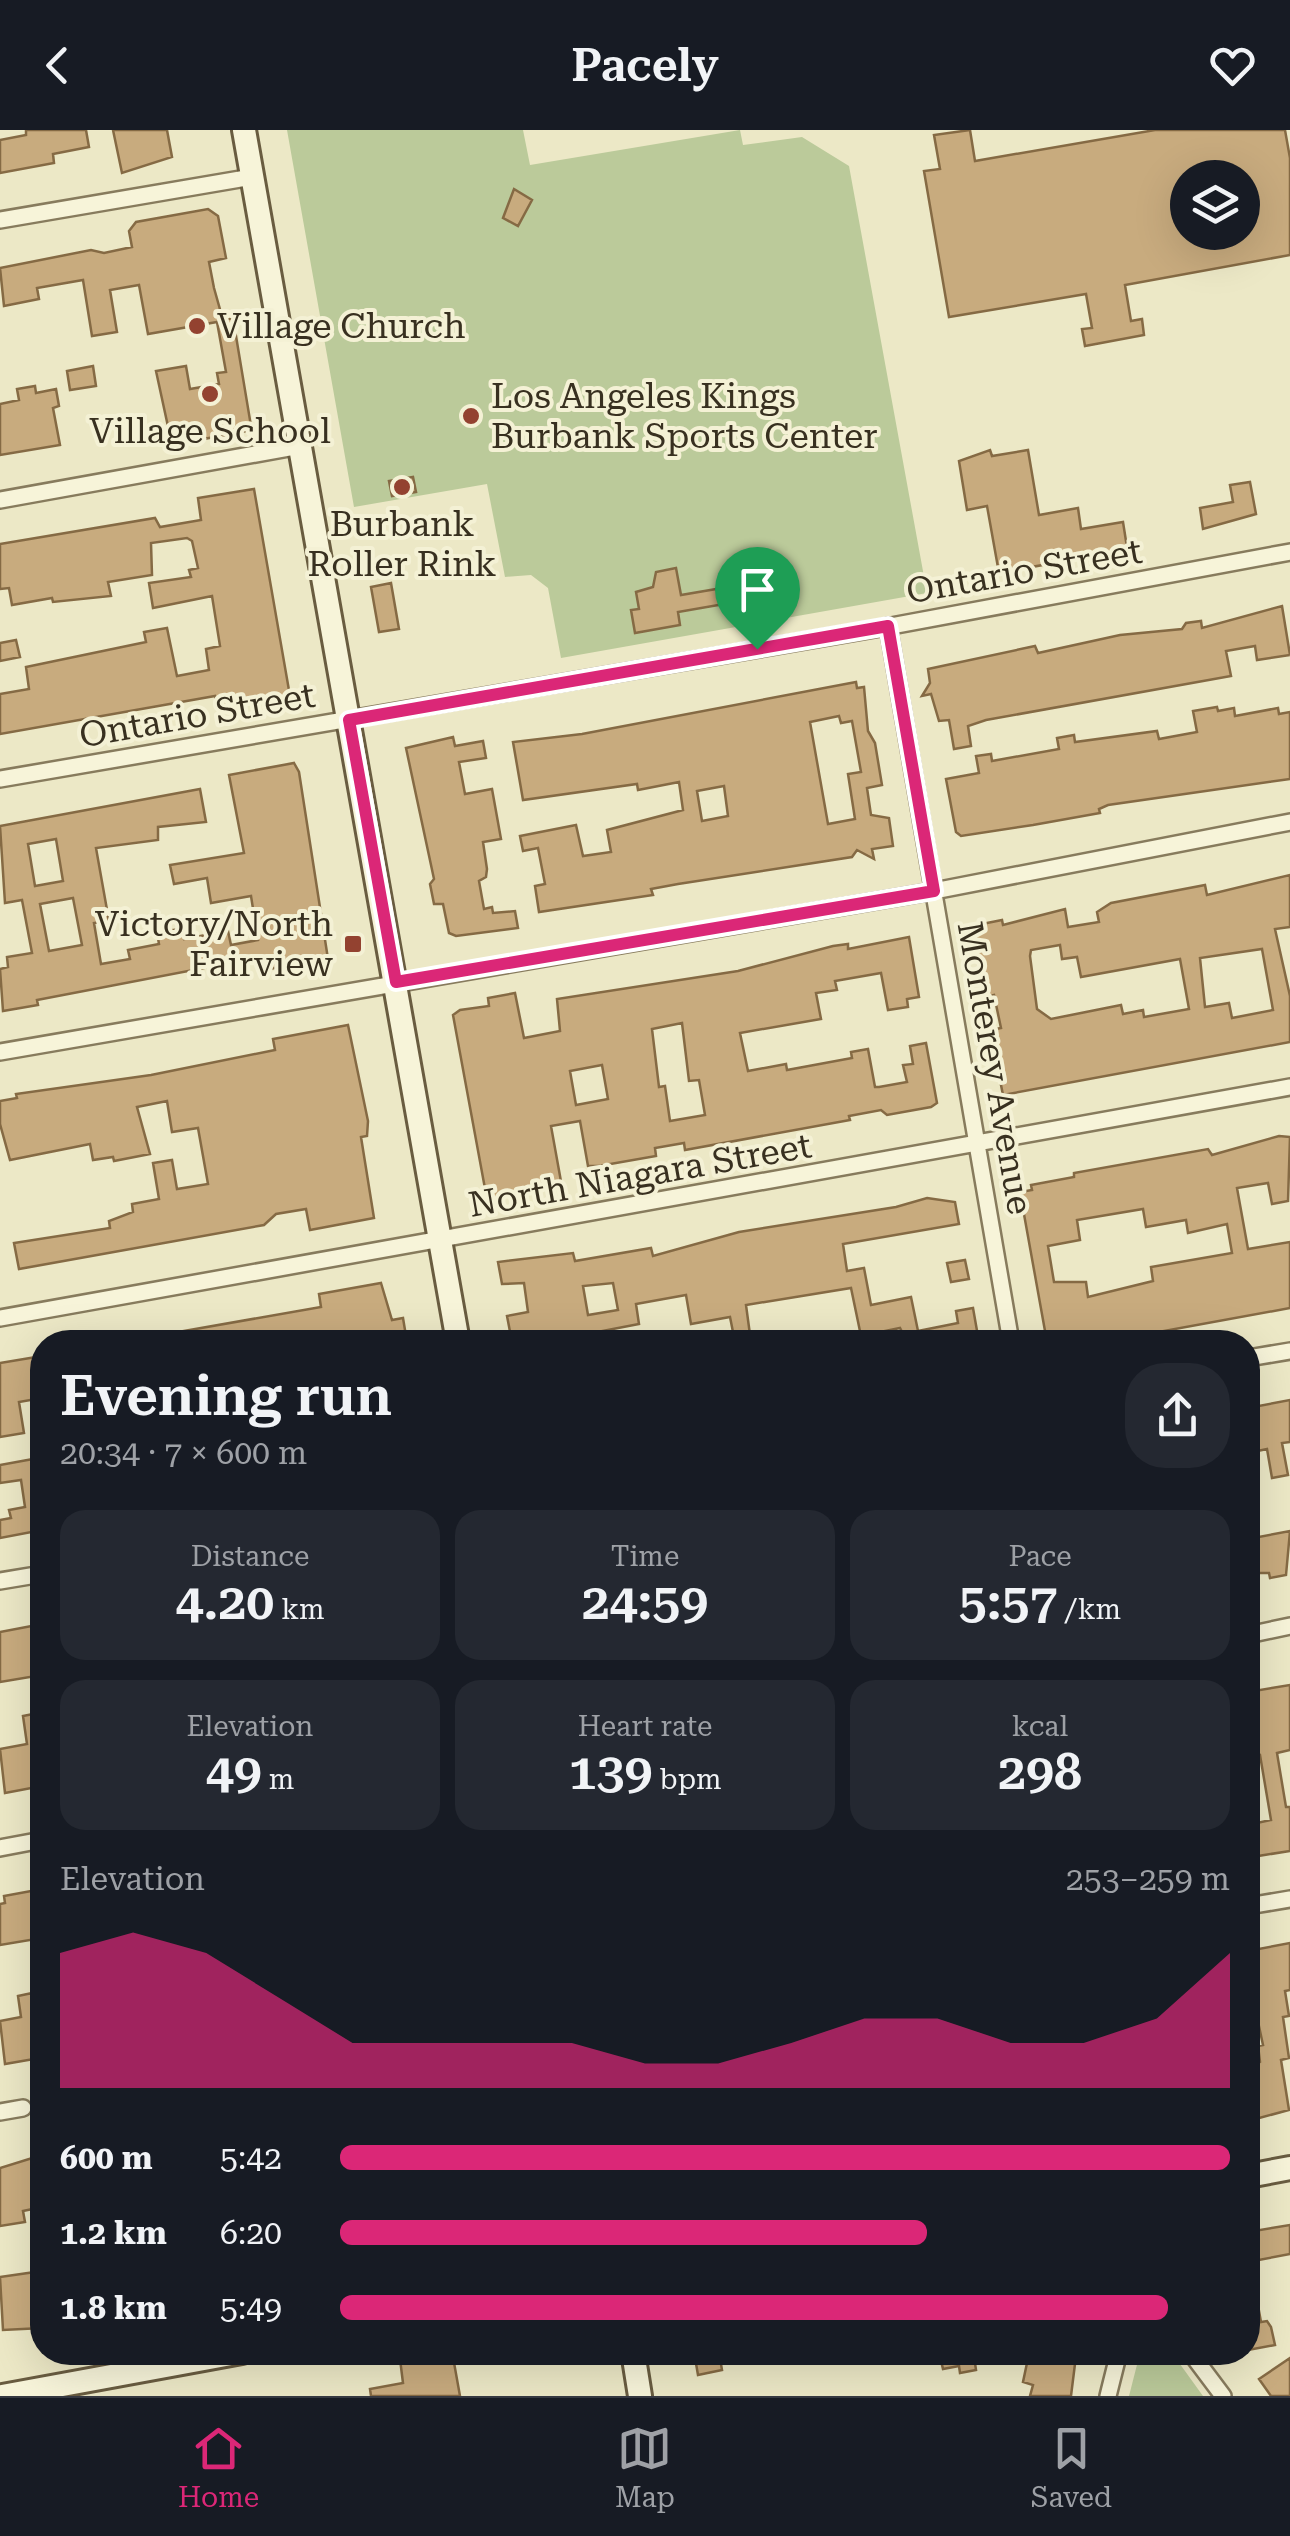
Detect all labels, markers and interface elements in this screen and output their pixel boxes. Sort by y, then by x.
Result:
icon: back [30,38,85,93]
icon: heart [1205,38,1260,93]
text: Pacely [571,39,719,92]
map controls [1170,160,1260,250]
button: layers [1170,160,1260,250]
place label: Village Church [217,306,466,347]
marker: Village Church [186,315,208,337]
place label: Los Angeles Kings Burbank Sports Center [491,376,878,457]
marker: Village School [199,383,221,405]
marker: Los Angeles Kings Burbank Sports Center [460,405,482,427]
place label: Village School [89,411,331,452]
marker: Burbank Roller Rink [391,476,413,498]
place label: Burbank Roller Rink [307,504,497,585]
street label: Ontario Street [903,531,1145,612]
pin [715,547,800,650]
icon: arrive [730,562,785,617]
street label: Ontario Street [76,675,318,756]
place label: Victory/North Fairview [95,904,333,985]
street label: Monterey Avenue [949,918,1040,1218]
marker: Victory/North Fairview [342,933,364,955]
street label: North Niagara Street [466,1125,815,1226]
button: share [1125,1363,1230,1468]
text: Evening run [60,1364,392,1428]
text: 20:34 · 7 × 600 m [60,1434,307,1472]
text: Distance [191,1540,309,1573]
text: Time [611,1540,679,1573]
text: Pace [1008,1540,1072,1573]
text: 4.20 [175,1573,274,1631]
text: 24:59 [582,1573,708,1631]
text: 5:57 [959,1573,1058,1631]
text: km [274,1593,325,1626]
text: /km [1058,1593,1121,1626]
text: Elevation [187,1710,313,1743]
text: Heart rate [578,1710,712,1743]
text: kcal [1012,1710,1068,1743]
text: 49 [206,1743,262,1801]
text: 139 [569,1743,653,1801]
text: 298 [998,1743,1082,1801]
text: m [262,1763,294,1796]
text: bpm [653,1763,722,1796]
text: Elevation [60,1860,205,1898]
text: 253–259 m [1066,1860,1230,1898]
text: 600 m [60,2139,153,2177]
text: 5:42 [220,2139,282,2177]
text: 1.2 km [60,2214,167,2252]
text: 6:20 [220,2214,282,2252]
text: 1.8 km [60,2289,167,2327]
text: 5:49 [220,2289,282,2327]
tab: Home [178,2421,259,2514]
tab: Map [615,2421,675,2514]
tab: Saved [1031,2421,1112,2514]

